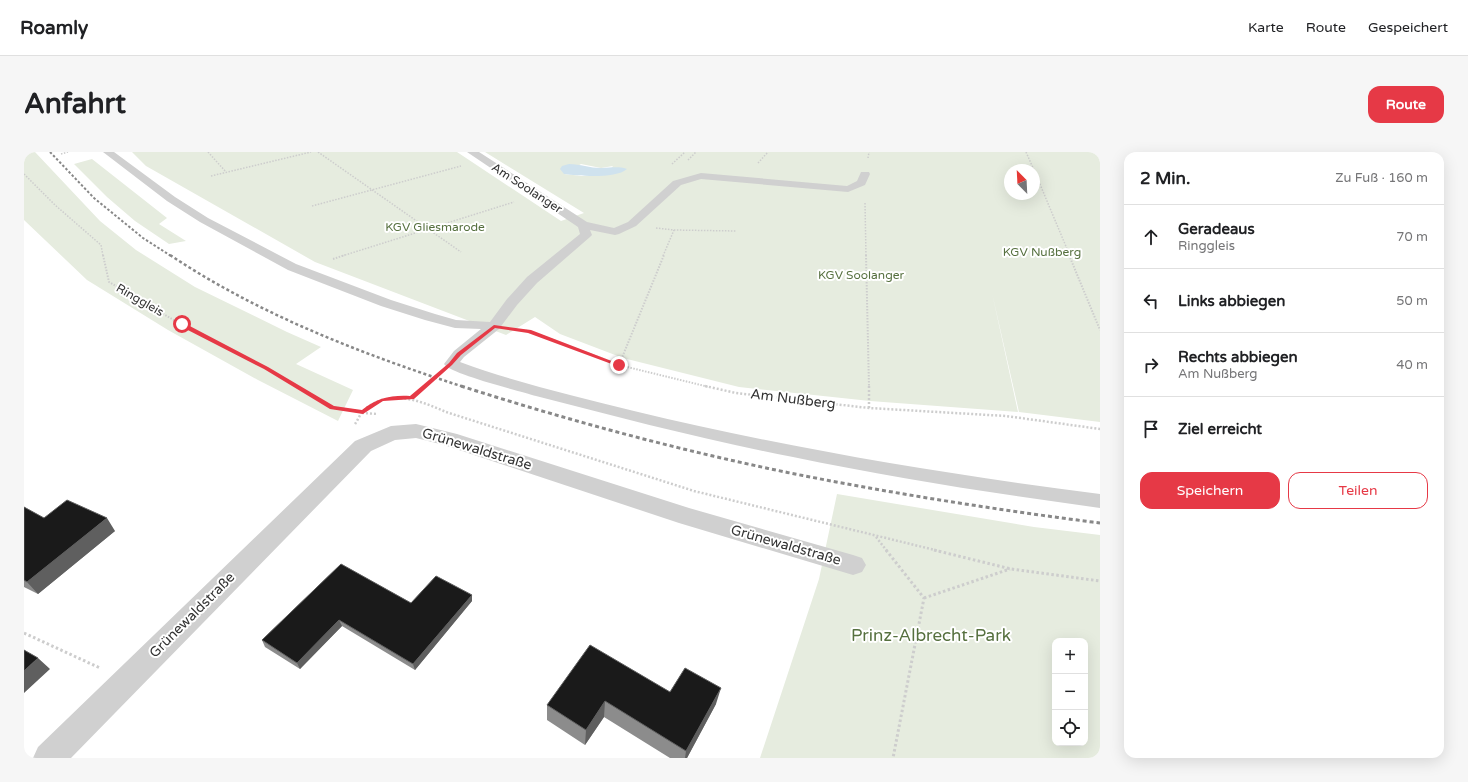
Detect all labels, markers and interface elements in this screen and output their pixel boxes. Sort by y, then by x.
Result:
text: Roamly [20,17,88,39]
text: Karte [1248,19,1284,36]
text: Route [1306,19,1346,36]
text: Gespeichert [1368,19,1448,36]
button: Route [1368,86,1444,123]
text: Anfahrt [24,87,126,121]
street label: Am Soolanger [489,160,565,216]
north arrow [1004,164,1040,200]
text: 2 Min. [1140,168,1190,189]
text: Zu Fuß · 160 m [1335,170,1428,186]
park label: KGV Gliesmarode [385,220,485,234]
text: Geradeaus [1178,220,1255,238]
icon: ahead [1140,226,1162,248]
text: 70 m [1396,229,1428,245]
text: Ringgleis [1178,238,1235,254]
park label: KGV Nußberg [1003,245,1081,259]
park label: KGV Soolanger [818,268,904,282]
street label: Ringgleis [114,281,166,319]
icon: left [1140,290,1162,312]
text: Links abbiegen [1178,292,1285,310]
text: 50 m [1396,293,1428,309]
route start [173,315,191,333]
text: Rechts abbiegen [1178,348,1298,366]
icon: right [1140,354,1162,376]
route end [610,356,628,374]
text: 40 m [1396,357,1428,373]
text: Am Nußberg [1178,366,1258,382]
street label: Am Nußberg [749,385,837,413]
icon: arrive [1140,418,1162,440]
text: Ziel erreicht [1178,420,1262,438]
street label: Grünewaldstraße [420,424,534,474]
button: Speichern [1140,472,1280,509]
button: Teilen [1288,472,1428,509]
street label: Grünewaldstraße [729,521,843,569]
street label: Grünewaldstraße [146,569,238,661]
park label: Prinz-Albrecht-Park [851,625,1011,646]
map controls [1052,638,1088,746]
button: + [1052,638,1088,674]
button: − [1052,674,1088,710]
button: locate [1052,710,1088,746]

